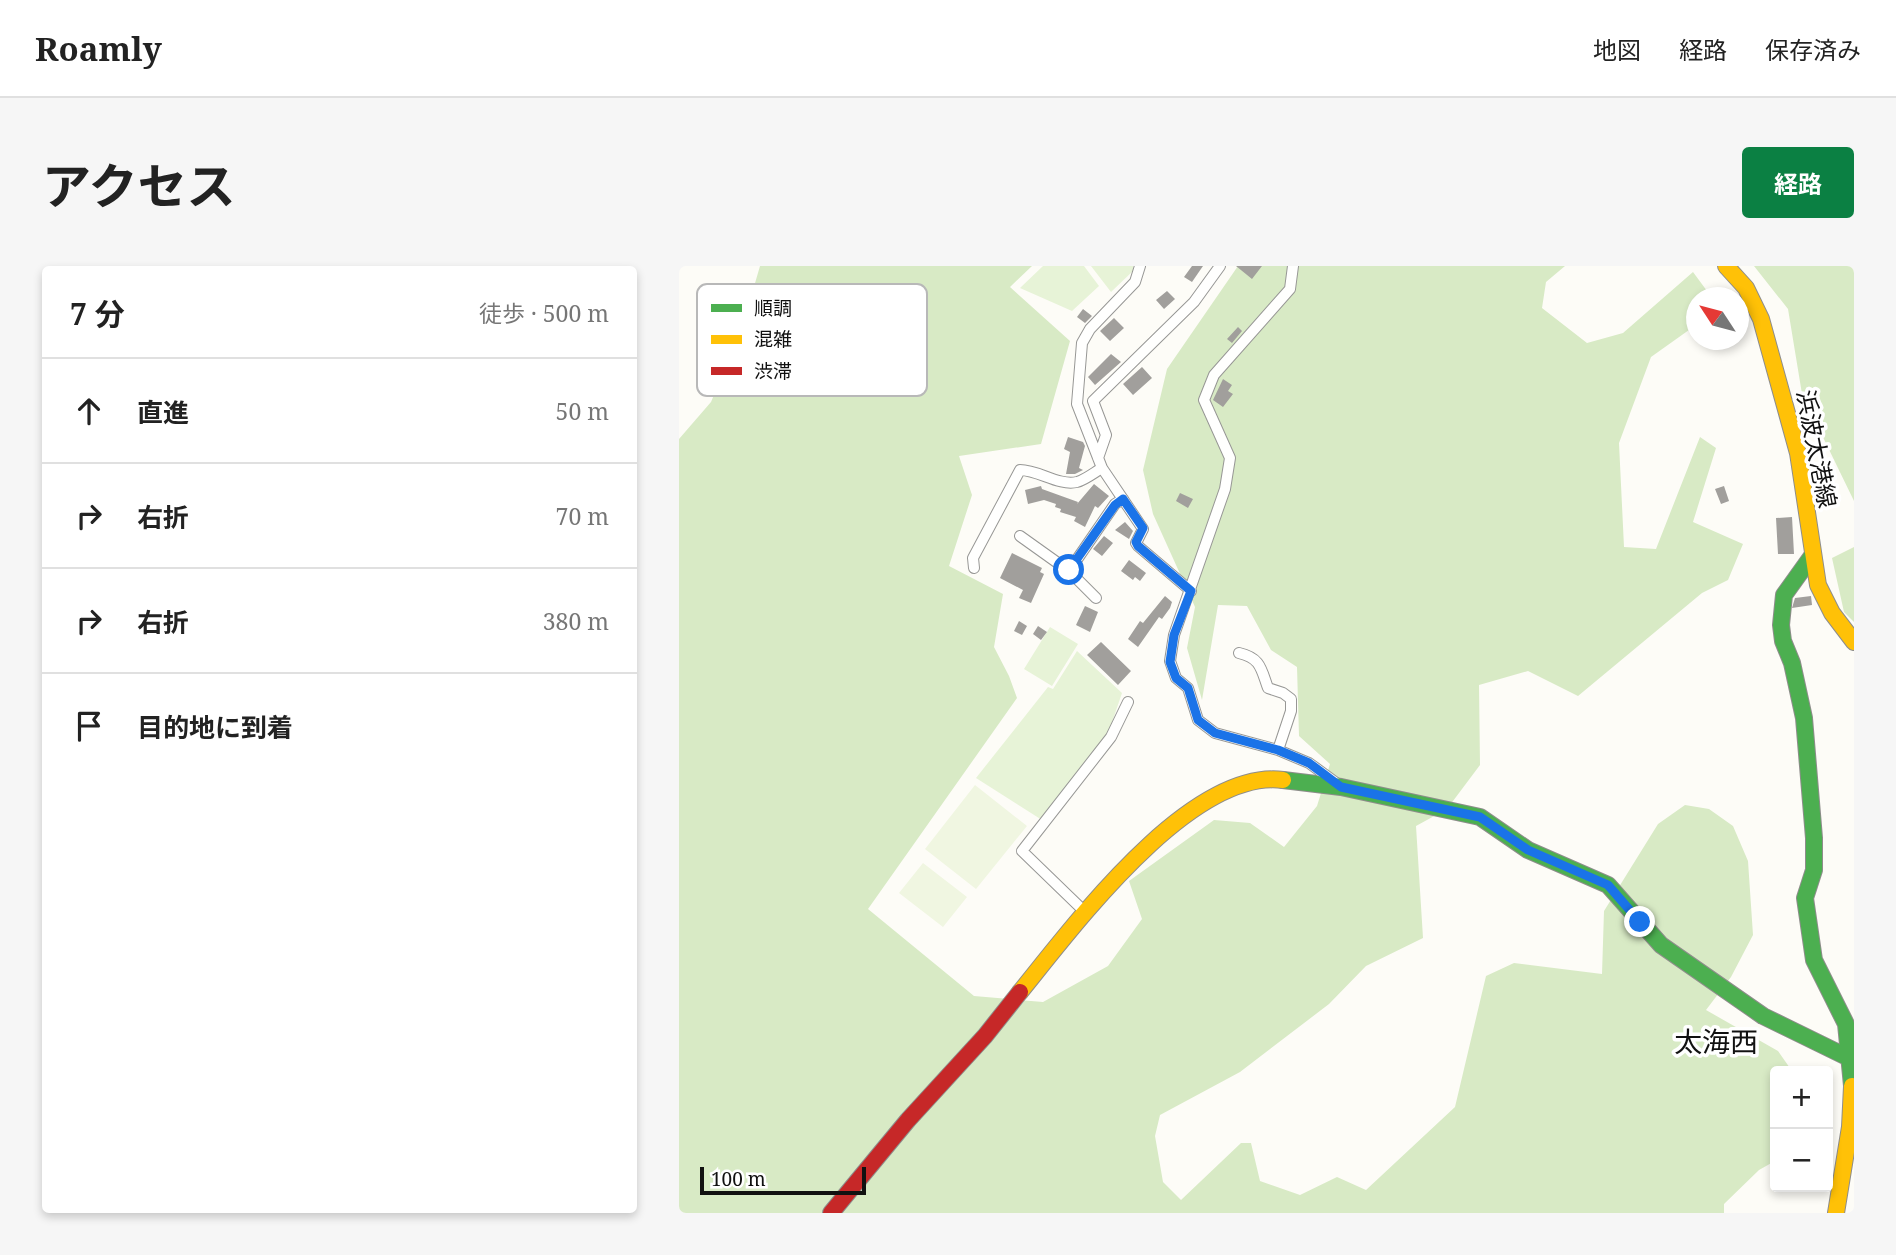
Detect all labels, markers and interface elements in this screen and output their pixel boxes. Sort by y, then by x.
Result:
text: Roamly [35,26,162,71]
text: 地図 [1593,33,1641,66]
text: 経路 [1679,33,1727,66]
text: 保存済み [1765,33,1861,66]
button: 経路 [1742,147,1854,218]
text: アクセス [42,152,236,218]
legend [697,284,927,396]
north arrow [1686,287,1749,350]
text: 7 分 [70,293,125,334]
text: 順調 [754,295,792,321]
text: 徒歩 · 500 m [479,297,609,329]
text: 混雑 [754,326,792,352]
text: 渋滞 [754,358,792,384]
street label: 浜波太港線 [1790,387,1845,511]
icon: ahead [70,392,108,430]
text: 直進 [137,394,189,430]
text: 50 m [556,395,609,427]
icon: right [70,497,108,535]
text: 右折 [137,499,189,535]
text: 70 m [556,500,609,532]
route start [1053,554,1084,585]
icon: right [70,602,108,640]
text: 右折 [137,604,189,640]
text: 380 m [543,605,609,637]
icon: arrive [70,707,108,745]
text: 目的地に到着 [137,709,293,745]
route end [1624,906,1655,937]
district label: 太海西 [1674,1022,1758,1060]
map controls [1770,1066,1833,1192]
button: + [1770,1066,1833,1129]
button: − [1770,1129,1833,1192]
scale bar [700,1164,866,1196]
text: 100 m [711,1166,766,1192]

